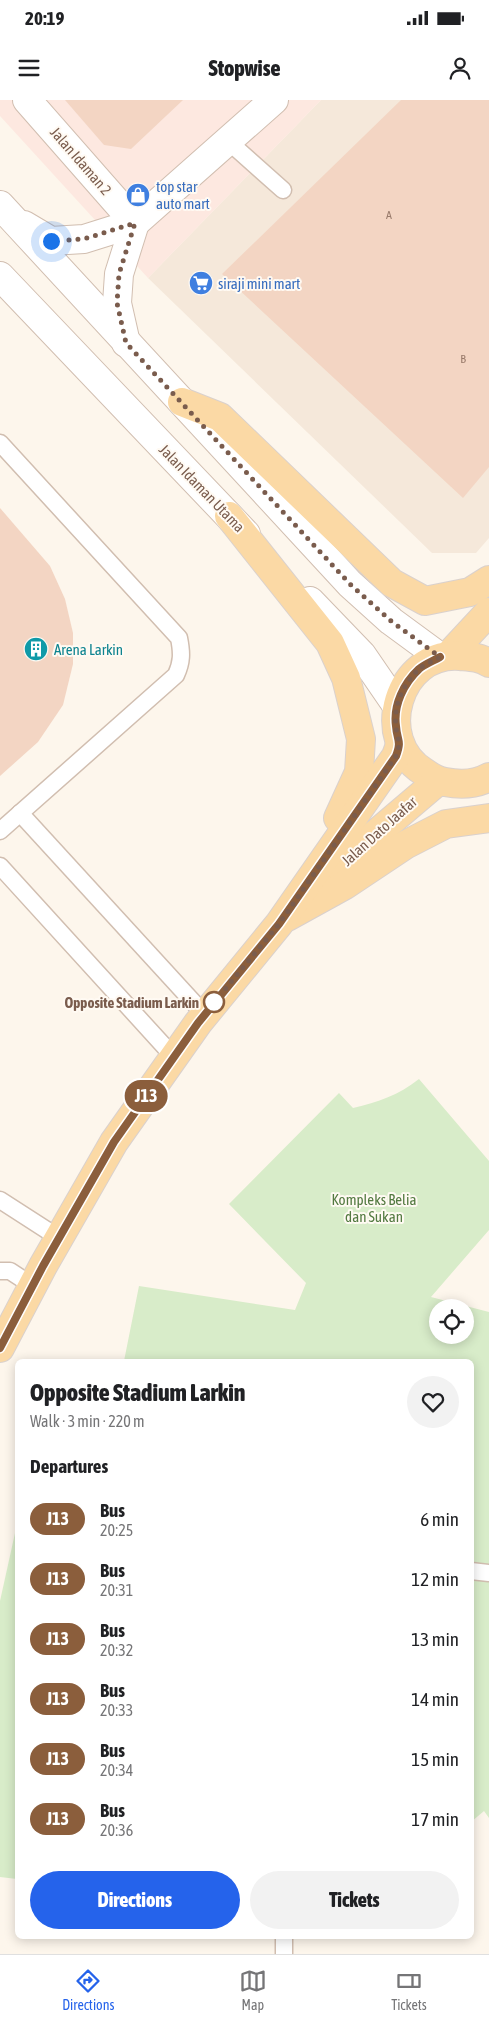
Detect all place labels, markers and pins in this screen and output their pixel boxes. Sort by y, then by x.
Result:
place label: top star auto mart [156,178,210,212]
shop icon: top star auto mart [125,182,151,208]
supermarket icon: siraji mini mart [188,270,214,296]
place label: siraji mini mart [218,275,300,292]
building icon: Arena Larkin [23,636,49,662]
place label: Arena Larkin [54,641,123,658]
marker: Opposite Stadium Larkin [203,991,225,1013]
place label: Opposite Stadium Larkin [64,994,199,1011]

